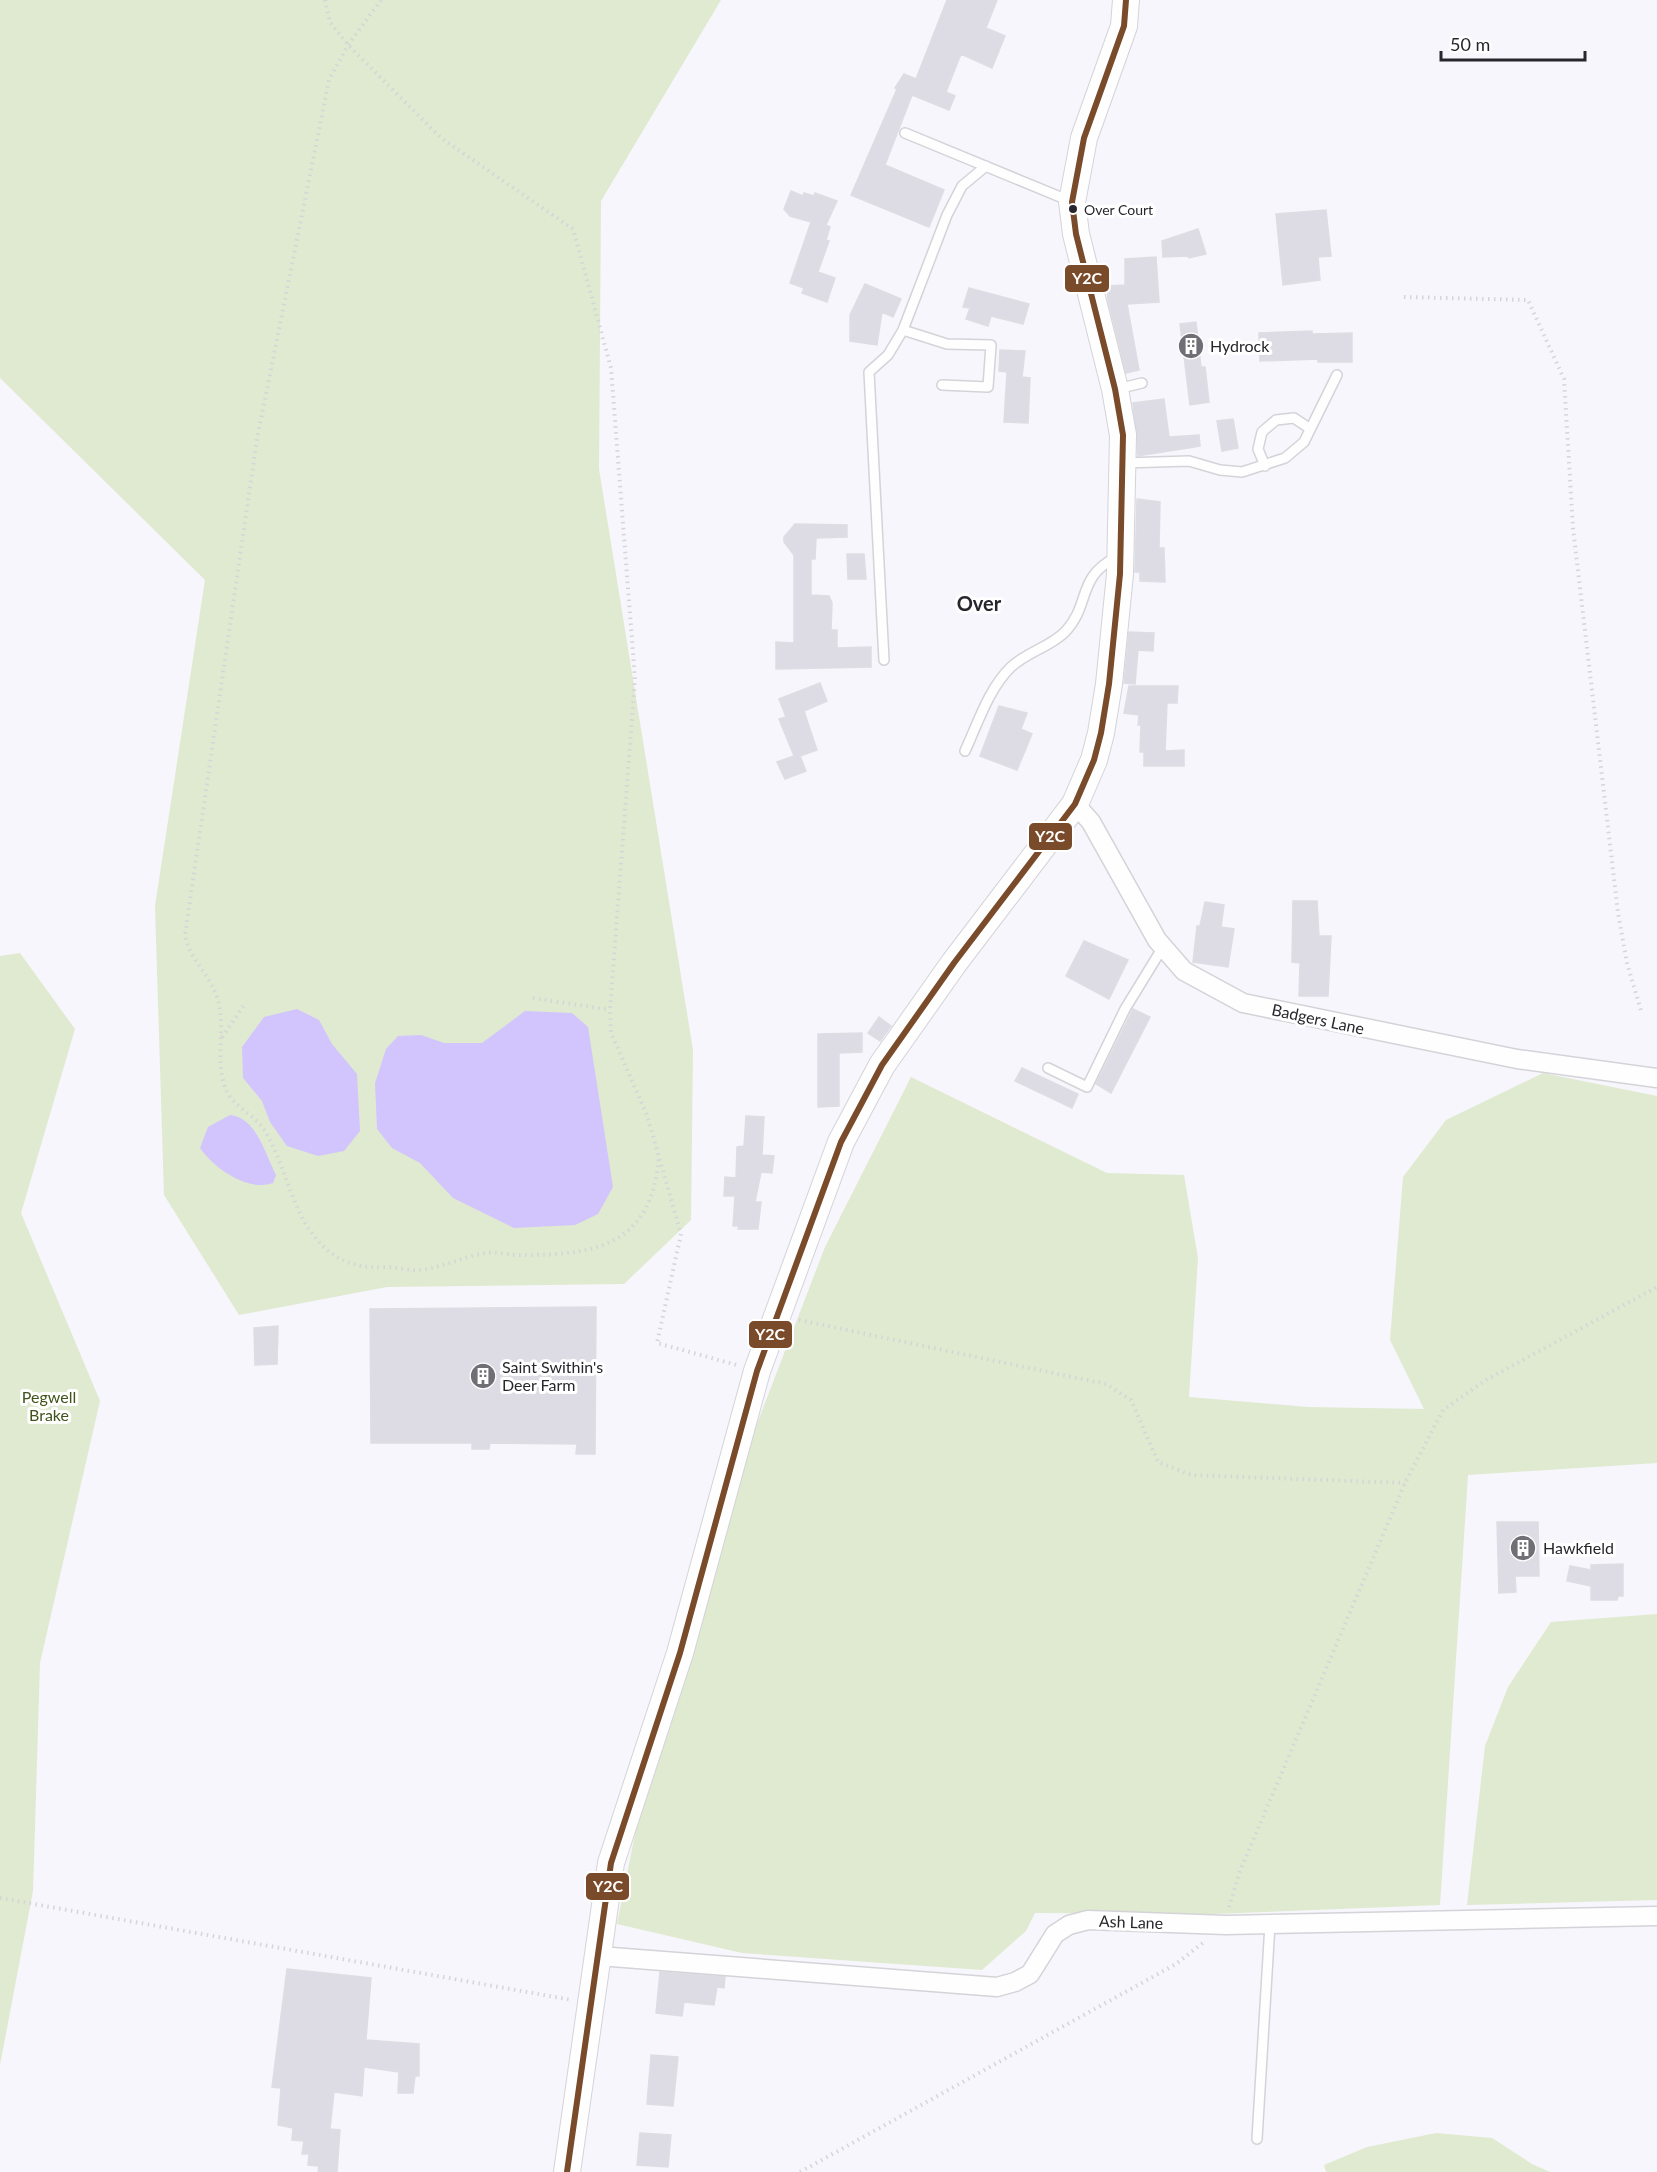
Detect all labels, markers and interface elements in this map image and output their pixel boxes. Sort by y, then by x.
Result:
scale bar [1441,24,1585,62]
text: 50 m [1450,33,1490,55]
place label: Over Court [1084,201,1153,218]
marker: Over Court [1067,203,1079,215]
line badge: Y2C [1064,264,1110,293]
text: Y2C [1071,268,1103,287]
building icon: Hydrock [1176,331,1206,361]
place label: Hydrock [1210,336,1270,355]
district label: Over [957,591,1002,615]
line badge: Y2C [1028,822,1073,851]
text: Y2C [1034,826,1066,845]
street label: Badgers Lane [1270,999,1366,1038]
line badge: Y2C [748,1320,793,1349]
text: Y2C [754,1324,786,1343]
place label: Saint Swithin's Deer Farm [502,1357,603,1394]
building icon: Saint Swithin's Deer Farm [468,1361,498,1391]
park label: Pegwell Brake [22,1387,76,1424]
building icon: Hawkfield [1508,1533,1538,1563]
place label: Hawkfield [1543,1538,1614,1557]
line badge: Y2C [585,1872,630,1901]
text: Y2C [592,1876,624,1895]
street label: Ash Lane [1099,1911,1163,1932]

